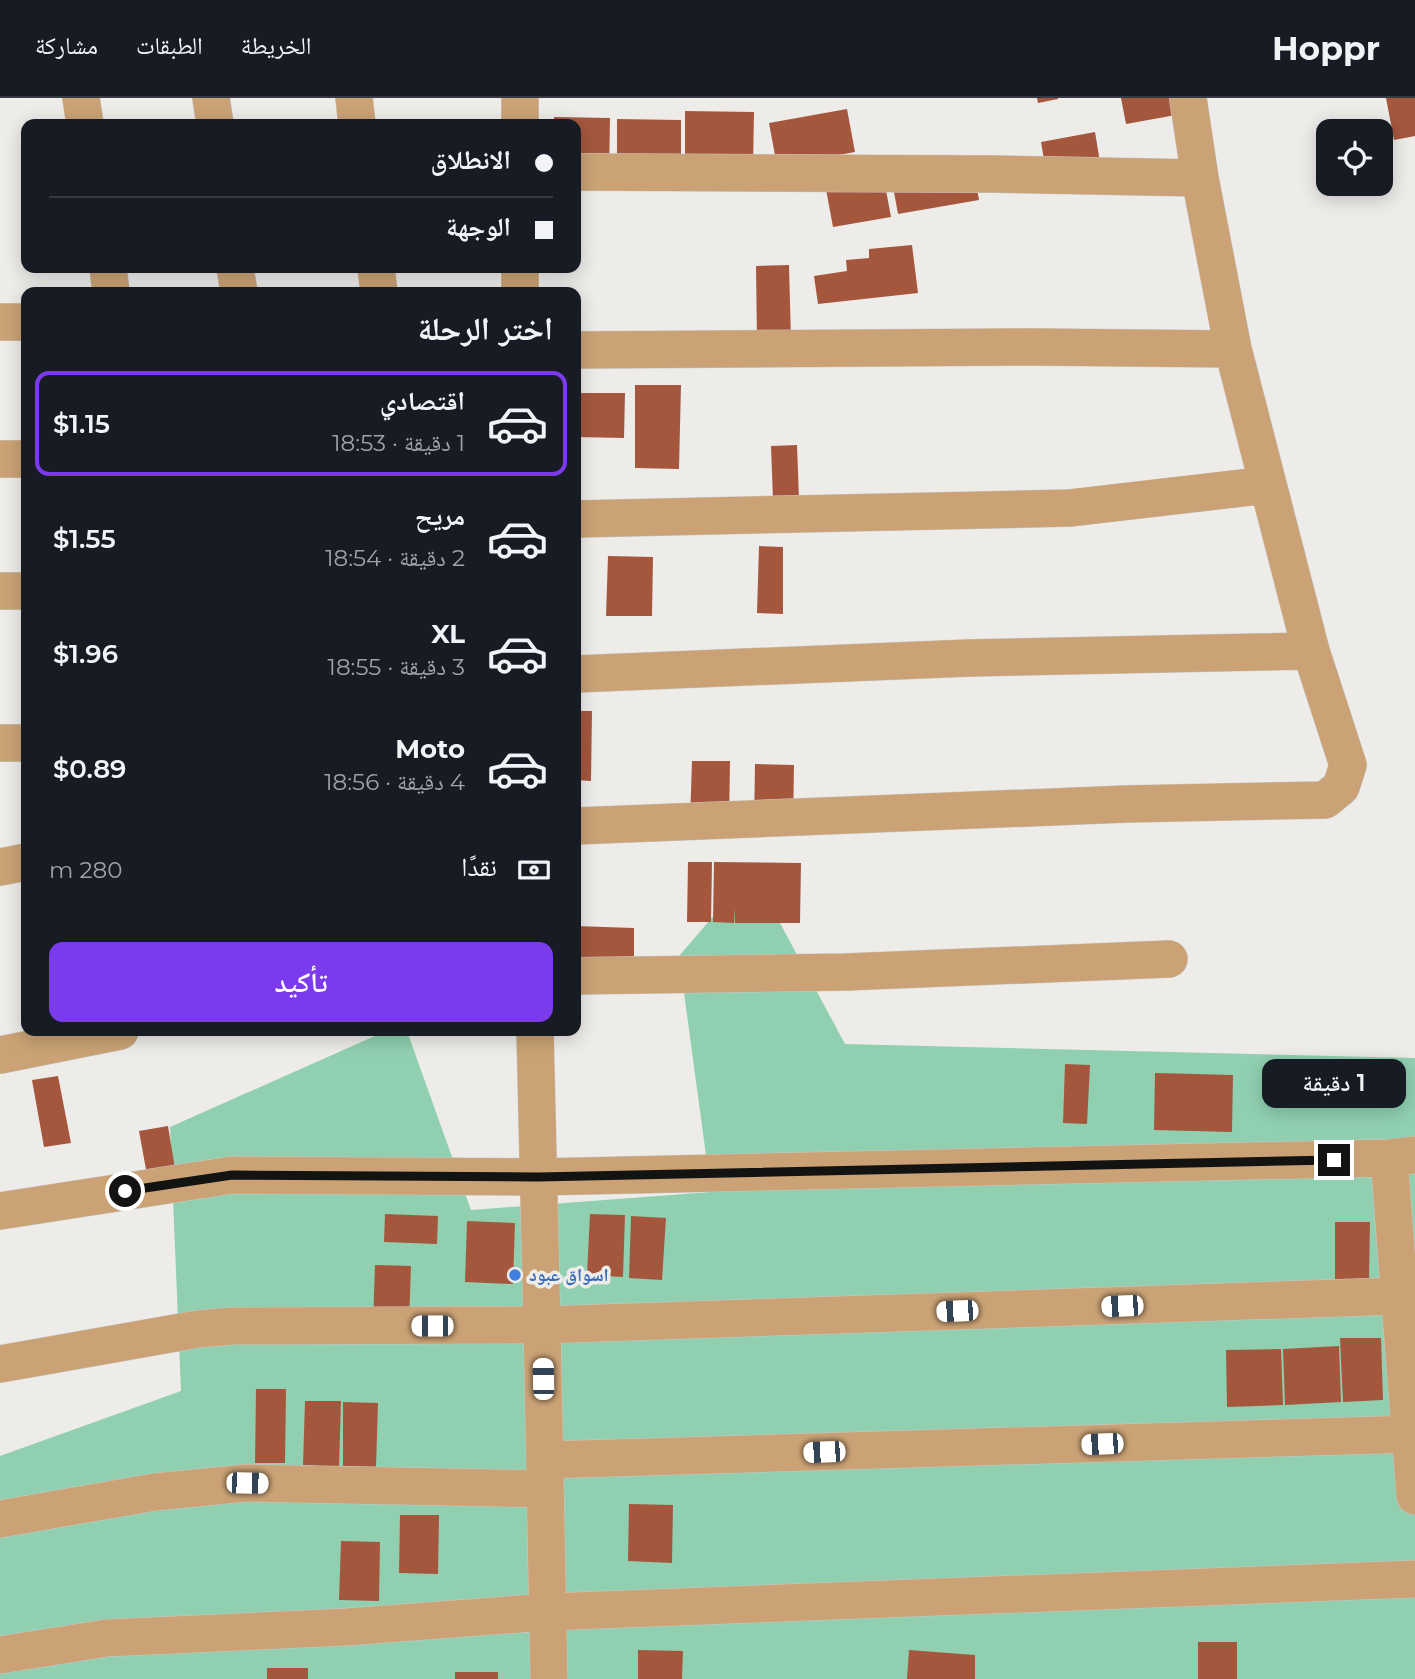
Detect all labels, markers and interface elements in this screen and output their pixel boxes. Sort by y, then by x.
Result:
text: Hoppr [1272,28,1380,68]
text: مشاركة [35,31,98,60]
text: الطبقات [136,31,203,60]
text: الخريطة [241,31,311,60]
map controls [1316,119,1393,196]
button: locate [1316,119,1393,196]
text: الانطلاق [431,144,511,176]
text: الوجهة [446,211,511,243]
text: اختر الرحلة [418,309,553,348]
text: اقتصادي [380,385,465,417]
icon: car [486,392,549,455]
text: $1.15 [53,408,110,440]
text: 1 دقيقة · 18:53 [332,429,465,457]
text: مريح [415,500,465,532]
icon: car [486,507,549,570]
text: $1.55 [53,523,116,555]
text: 2 دقيقة · 18:54 [325,544,465,572]
text: XL [431,618,465,650]
icon: car [486,622,549,685]
text: $1.96 [53,638,118,670]
text: 3 دقيقة · 18:55 [328,653,465,681]
text: Moto [395,733,465,765]
icon: car [486,737,549,800]
text: $0.89 [53,753,126,785]
text: 4 دقيقة · 18:56 [324,768,465,796]
text: نقدًا [461,851,497,883]
icon: cash [515,851,553,889]
text: 280 m [49,856,122,884]
button: تأكيد [49,942,553,1022]
callout: 1 دقيقة [1262,1058,1406,1108]
text: 1 دقيقة [1303,1069,1365,1097]
route end [1318,1144,1350,1176]
route start [109,1175,141,1207]
place label: اسواق عبود [529,1264,609,1286]
marker: اسواق عبود [507,1267,523,1283]
car [1101,1295,1144,1317]
car [936,1300,979,1322]
car [412,1316,454,1337]
car [533,1358,554,1400]
car [1081,1433,1124,1455]
car [803,1441,846,1463]
car [226,1472,269,1494]

